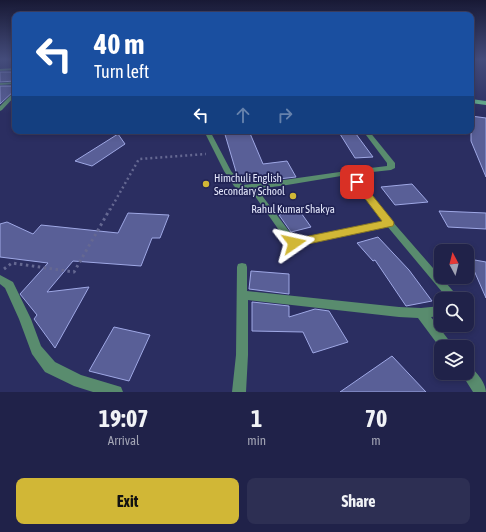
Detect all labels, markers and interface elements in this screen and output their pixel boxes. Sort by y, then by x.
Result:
icon: left [28,28,80,80]
text: 40 m [94,28,144,60]
text: Turn left [94,61,149,82]
icon: left [190,104,212,126]
icon: ahead [232,104,254,126]
icon: right [274,104,296,126]
pin [340,165,374,199]
icon: arrive [346,171,368,193]
place label: Himchuli English Secondary School [214,172,285,197]
marker: Himchuli English Secondary School [201,179,211,189]
marker: Rahul Kumar Shakya [288,191,298,201]
place label: Rahul Kumar Shakya [251,203,335,215]
position arrow [273,222,315,264]
north arrow [434,244,474,284]
map controls [434,244,474,380]
button: search [434,292,474,332]
button: layers [434,340,474,380]
text: 19:07 [99,405,149,432]
text: 1 [251,405,262,432]
text: 70 [365,405,387,432]
text: Arrival [108,433,140,448]
text: min [247,433,266,448]
text: m [371,433,381,448]
button: Exit [16,478,239,524]
button: Share [247,478,470,524]

